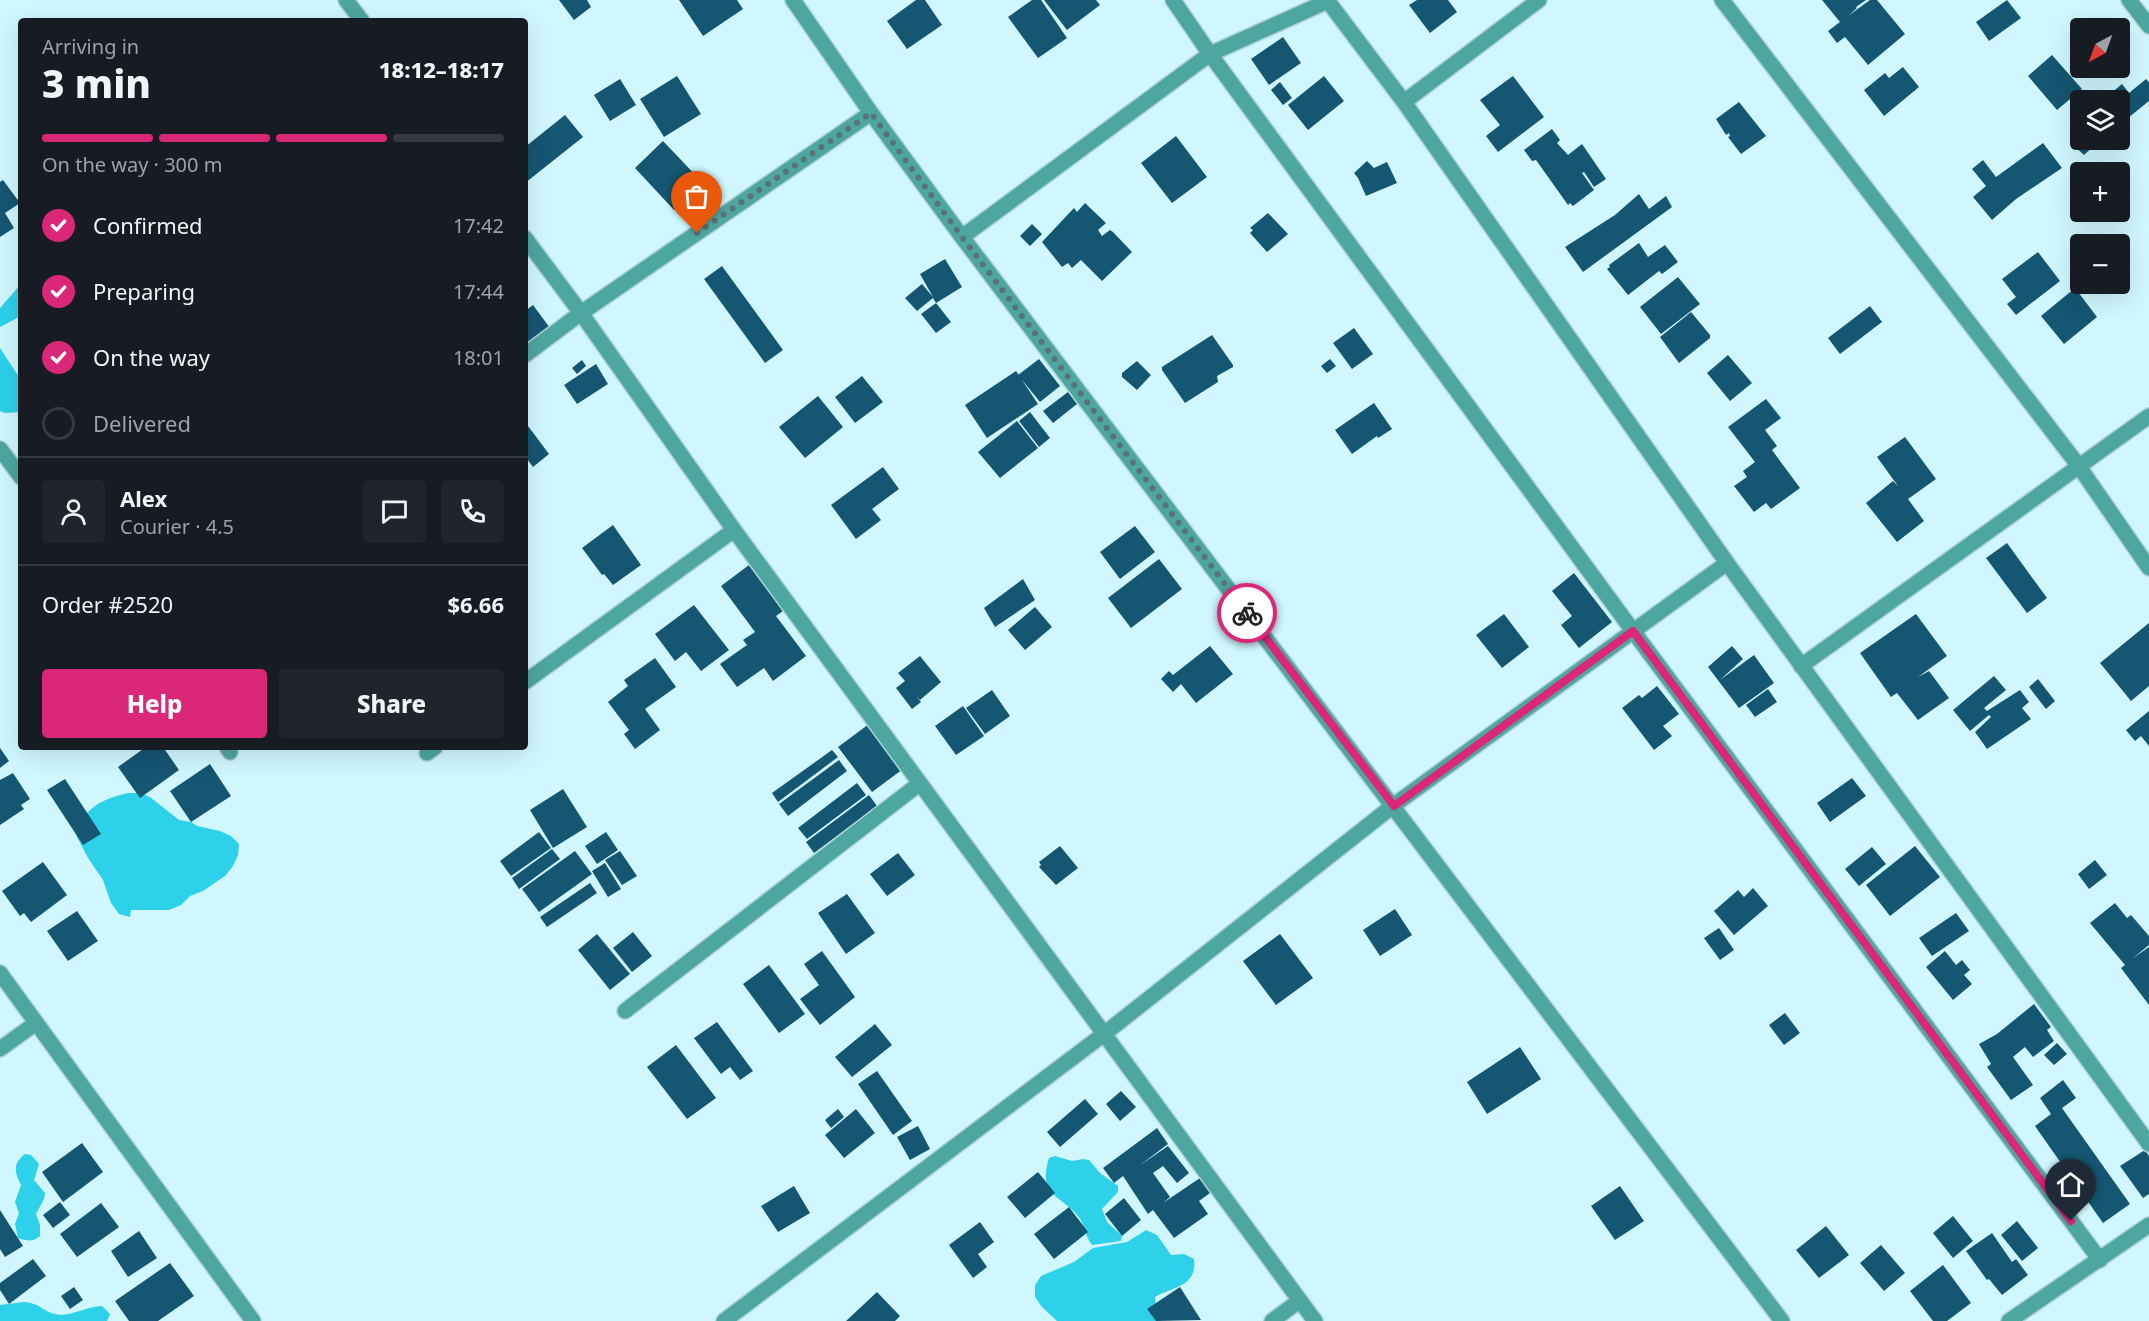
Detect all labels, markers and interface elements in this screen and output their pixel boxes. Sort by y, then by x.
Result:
north arrow [2070,18,2130,78]
map controls [2070,18,2130,294]
text: Arriving in [42,33,139,60]
text: 18:12–18:17 [379,54,504,84]
text: 3 min [42,56,151,109]
button: layers [2070,90,2130,150]
text: On the way · 300 m [42,151,222,178]
button: + [2070,162,2130,222]
pin [671,171,722,233]
icon: bag [680,180,713,213]
icon: check [42,209,75,242]
text: Confirmed [93,210,203,240]
text: 17:42 [453,212,504,239]
button: − [2070,234,2130,294]
icon: check [42,275,75,308]
text: Preparing [93,276,195,306]
text: 17:44 [453,278,504,305]
icon: check [42,341,75,374]
text: On the way [93,342,210,372]
text: 18:01 [453,344,504,371]
text: Delivered [93,408,191,438]
button: person [42,480,105,543]
button: chat [363,480,426,543]
button: phone [441,480,504,543]
text: Alex [120,483,167,513]
text: Courier · 4.5 [120,513,234,540]
courier [1217,583,1277,643]
text: Order #2520 [42,589,173,619]
text: $6.66 [447,589,504,619]
icon: bike [1231,597,1264,630]
button: Help [42,669,267,738]
button: Share [279,669,504,738]
pin [2045,1159,2096,1221]
icon: home [2054,1168,2087,1201]

